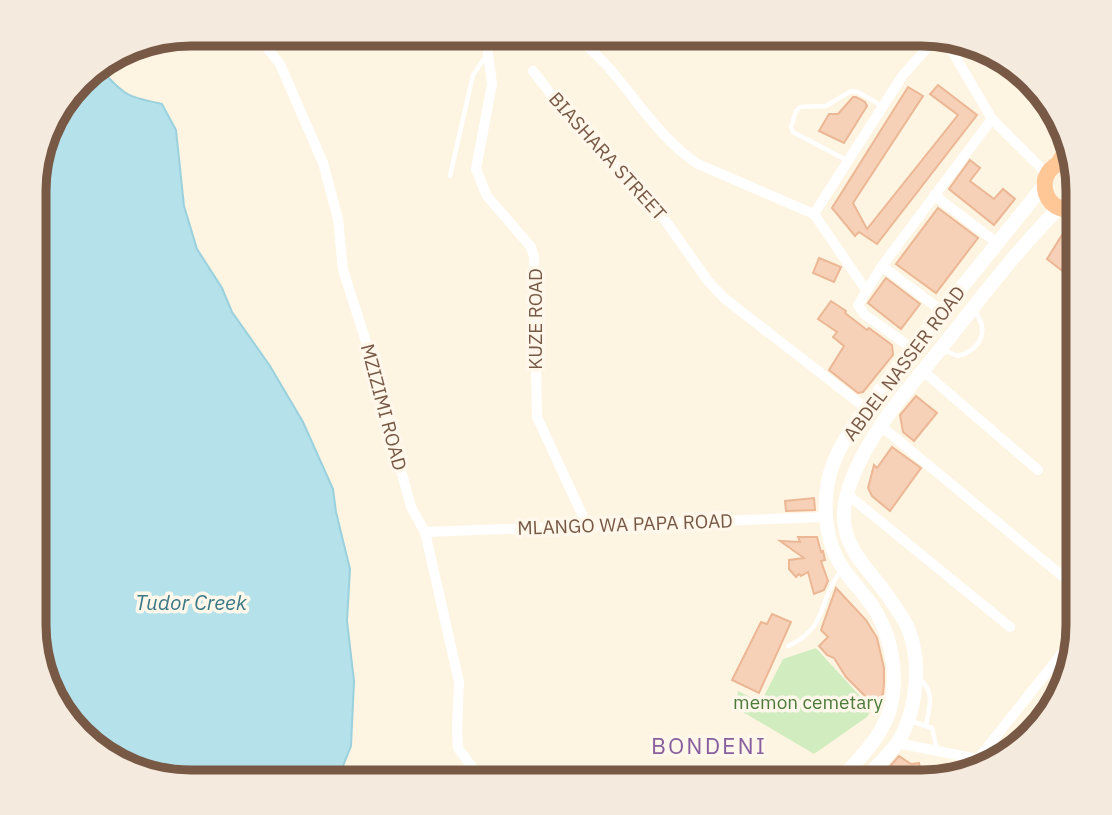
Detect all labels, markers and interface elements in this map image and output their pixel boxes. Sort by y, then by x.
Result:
street label: BIASHARA STREET [544,87,672,225]
street label: KUZE ROAD [523,268,547,370]
street label: ABDEL NASSER ROAD [838,281,970,445]
street label: MZIZIMI ROAD [356,341,412,473]
street label: MLANGO WA PAPA ROAD [517,508,733,540]
water label: Tudor Creek [135,588,248,616]
park label: memon cemetary [733,690,883,714]
district label: BONDENI [651,730,767,760]

